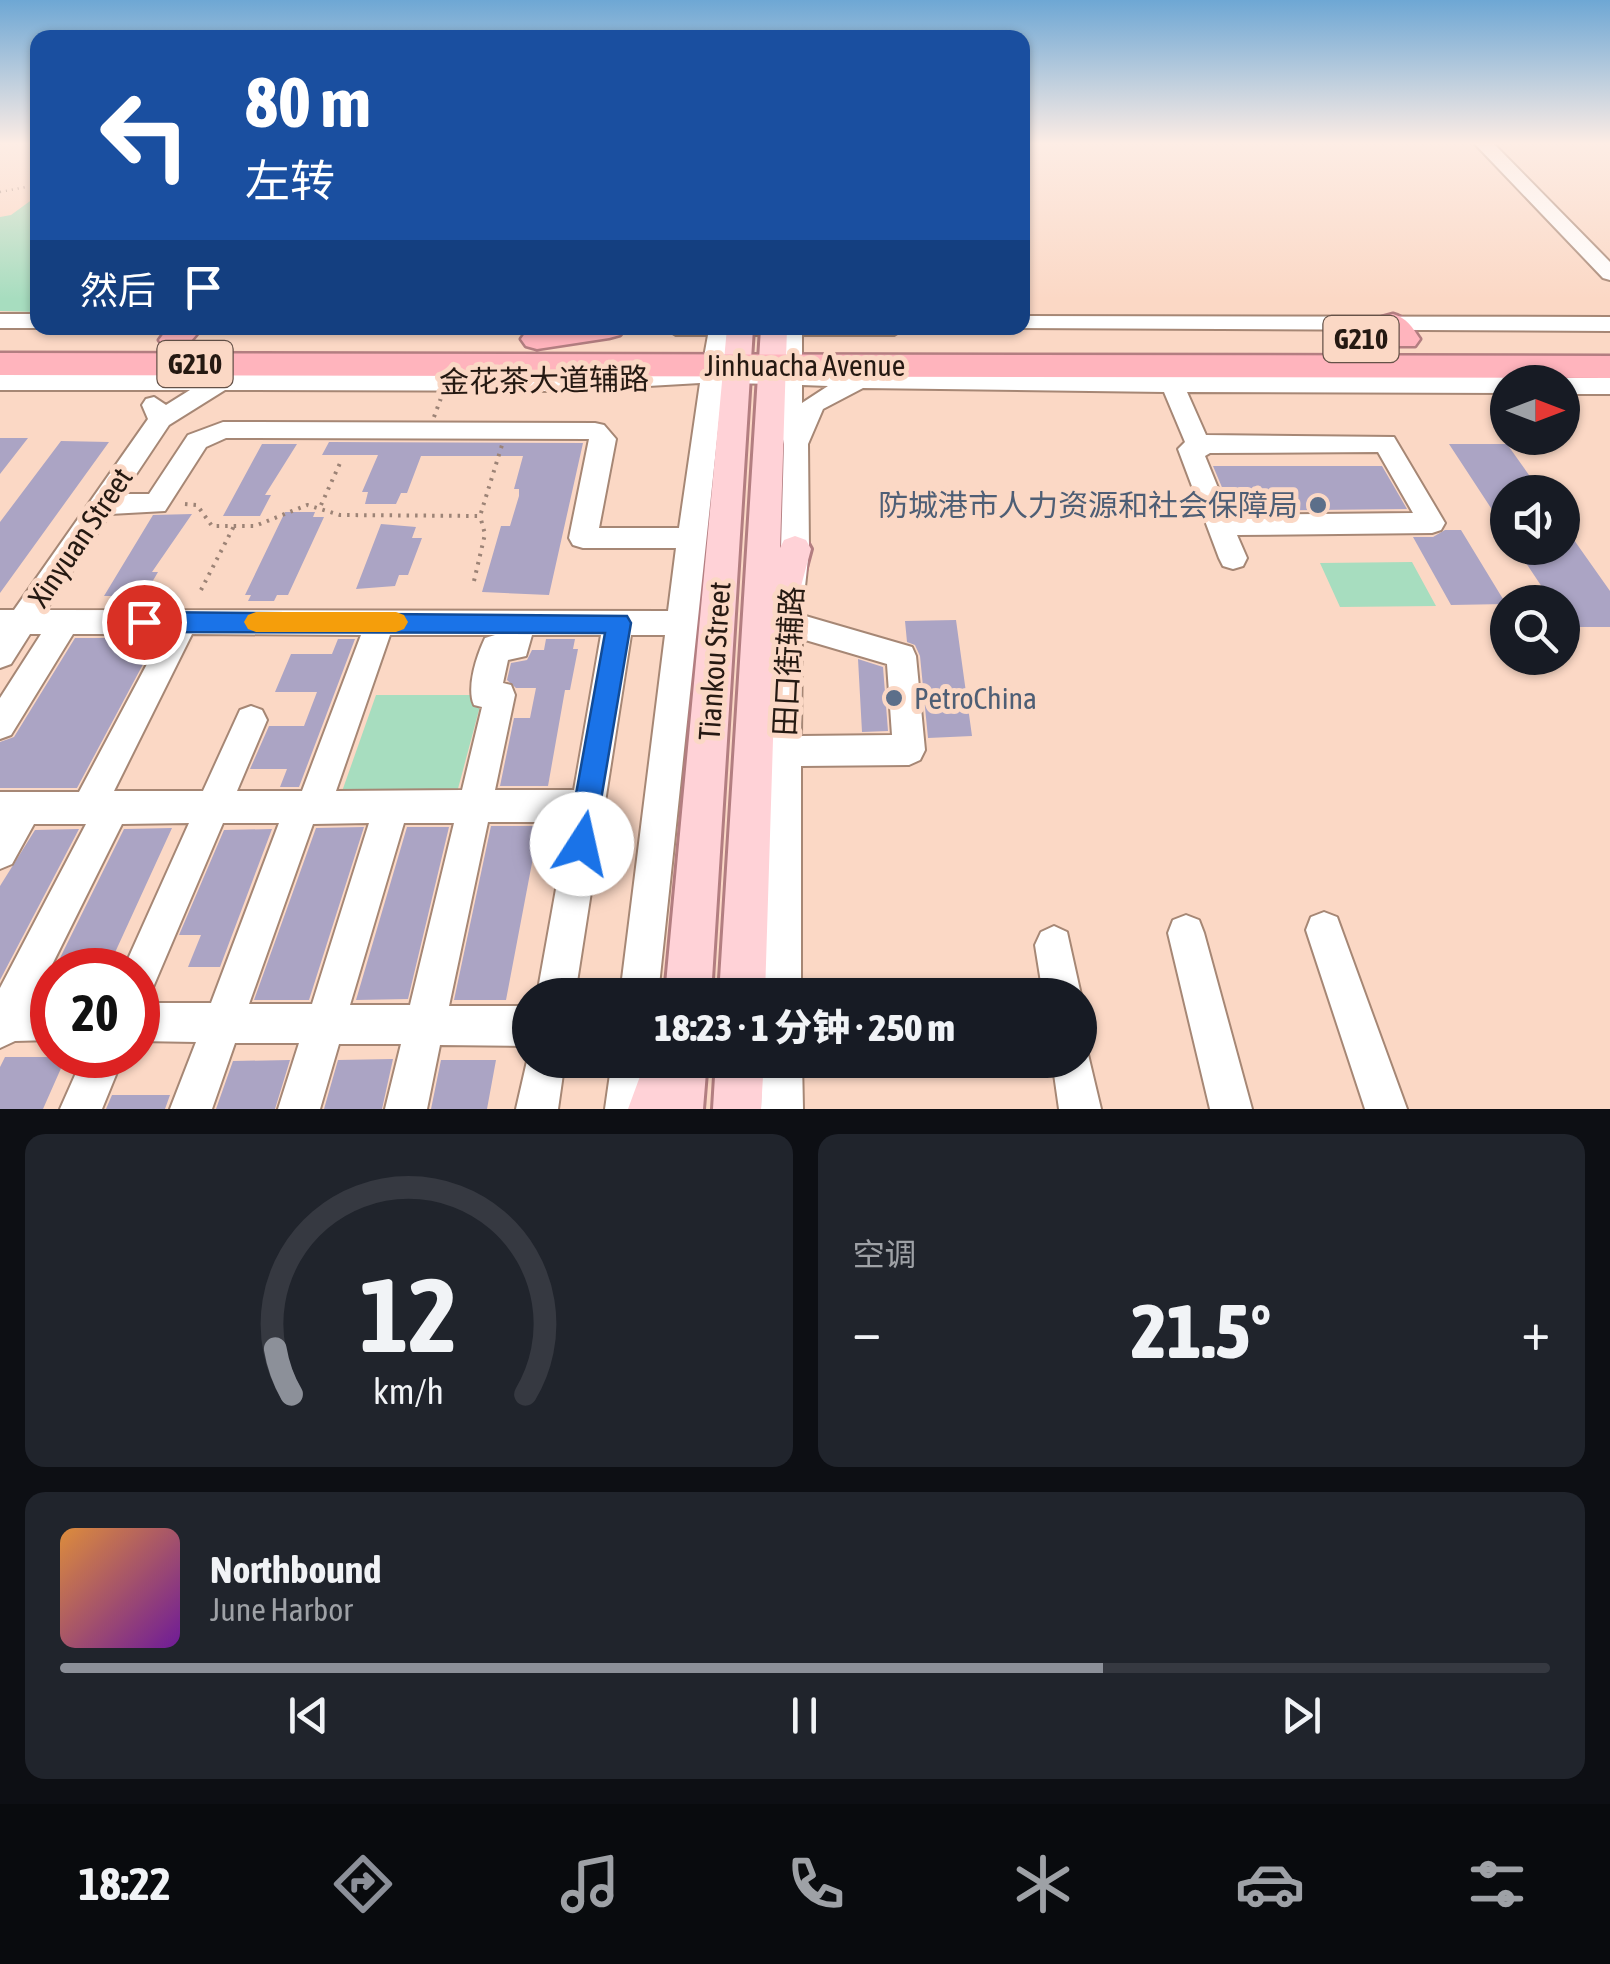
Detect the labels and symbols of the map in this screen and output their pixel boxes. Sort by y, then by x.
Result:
road number: G210 [1324,316,1398,362]
road number: G210 [158,341,232,387]
street label: Jinhuacha Avenue [705,348,905,382]
street label: 金花茶大道辅路 [439,361,649,399]
north arrow [1490,365,1580,455]
street label: Xinyuan Street [21,461,139,613]
place label: 防城港市人力资源和社会保障局 [878,488,1298,522]
marker: 防城港市人力资源和社会保障局 [1307,494,1329,516]
pin [102,580,187,665]
street label: Tiankou Street [691,580,737,742]
street label: 田口街辅路 [767,585,809,737]
place label: PetroChina [914,681,1037,715]
marker: PetroChina [883,687,905,709]
position arrow [530,792,634,896]
speed limit sign: 20 [30,948,160,1078]

